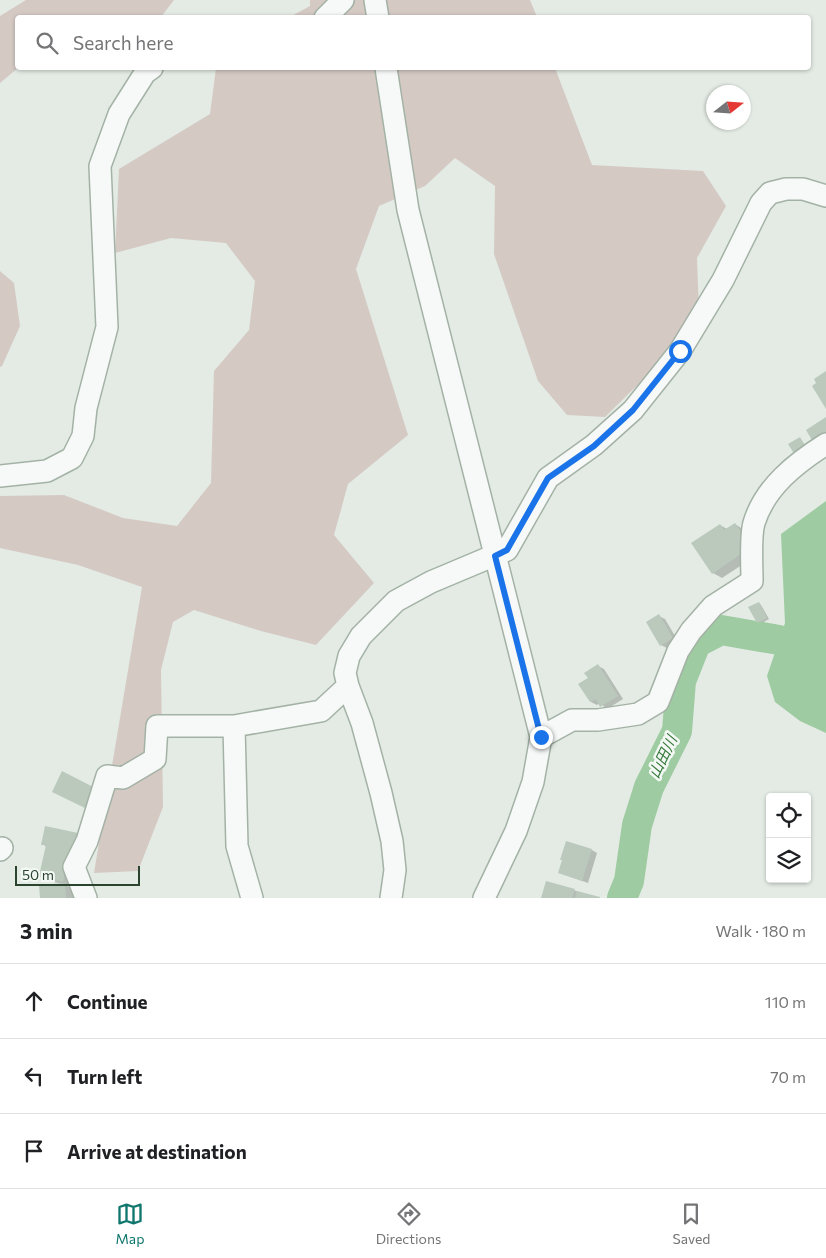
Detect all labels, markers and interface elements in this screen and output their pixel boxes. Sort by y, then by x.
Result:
search box [15,15,811,70]
icon: search [33,29,61,57]
text: Search here [73,31,173,54]
north arrow [706,85,751,130]
route start [669,340,692,363]
route end [530,726,553,749]
water label: 山田川 [644,731,681,781]
map controls [766,793,811,883]
button: locate [766,793,811,838]
button: layers [766,838,811,883]
scale bar [15,863,140,886]
text: 50 m [22,866,54,883]
text: 3 min [20,918,73,943]
text: Walk · 180 m [716,921,806,940]
icon: ahead [20,987,48,1015]
text: Continue [67,990,147,1013]
text: 110 m [765,992,806,1011]
icon: left [20,1062,48,1090]
text: Turn left [67,1065,142,1088]
text: 70 m [770,1067,806,1086]
icon: arrive [20,1137,48,1165]
text: Arrive at destination [67,1140,247,1163]
tab: Map [116,1200,144,1247]
tab: Directions [376,1200,441,1247]
tab: Saved [673,1200,710,1247]

